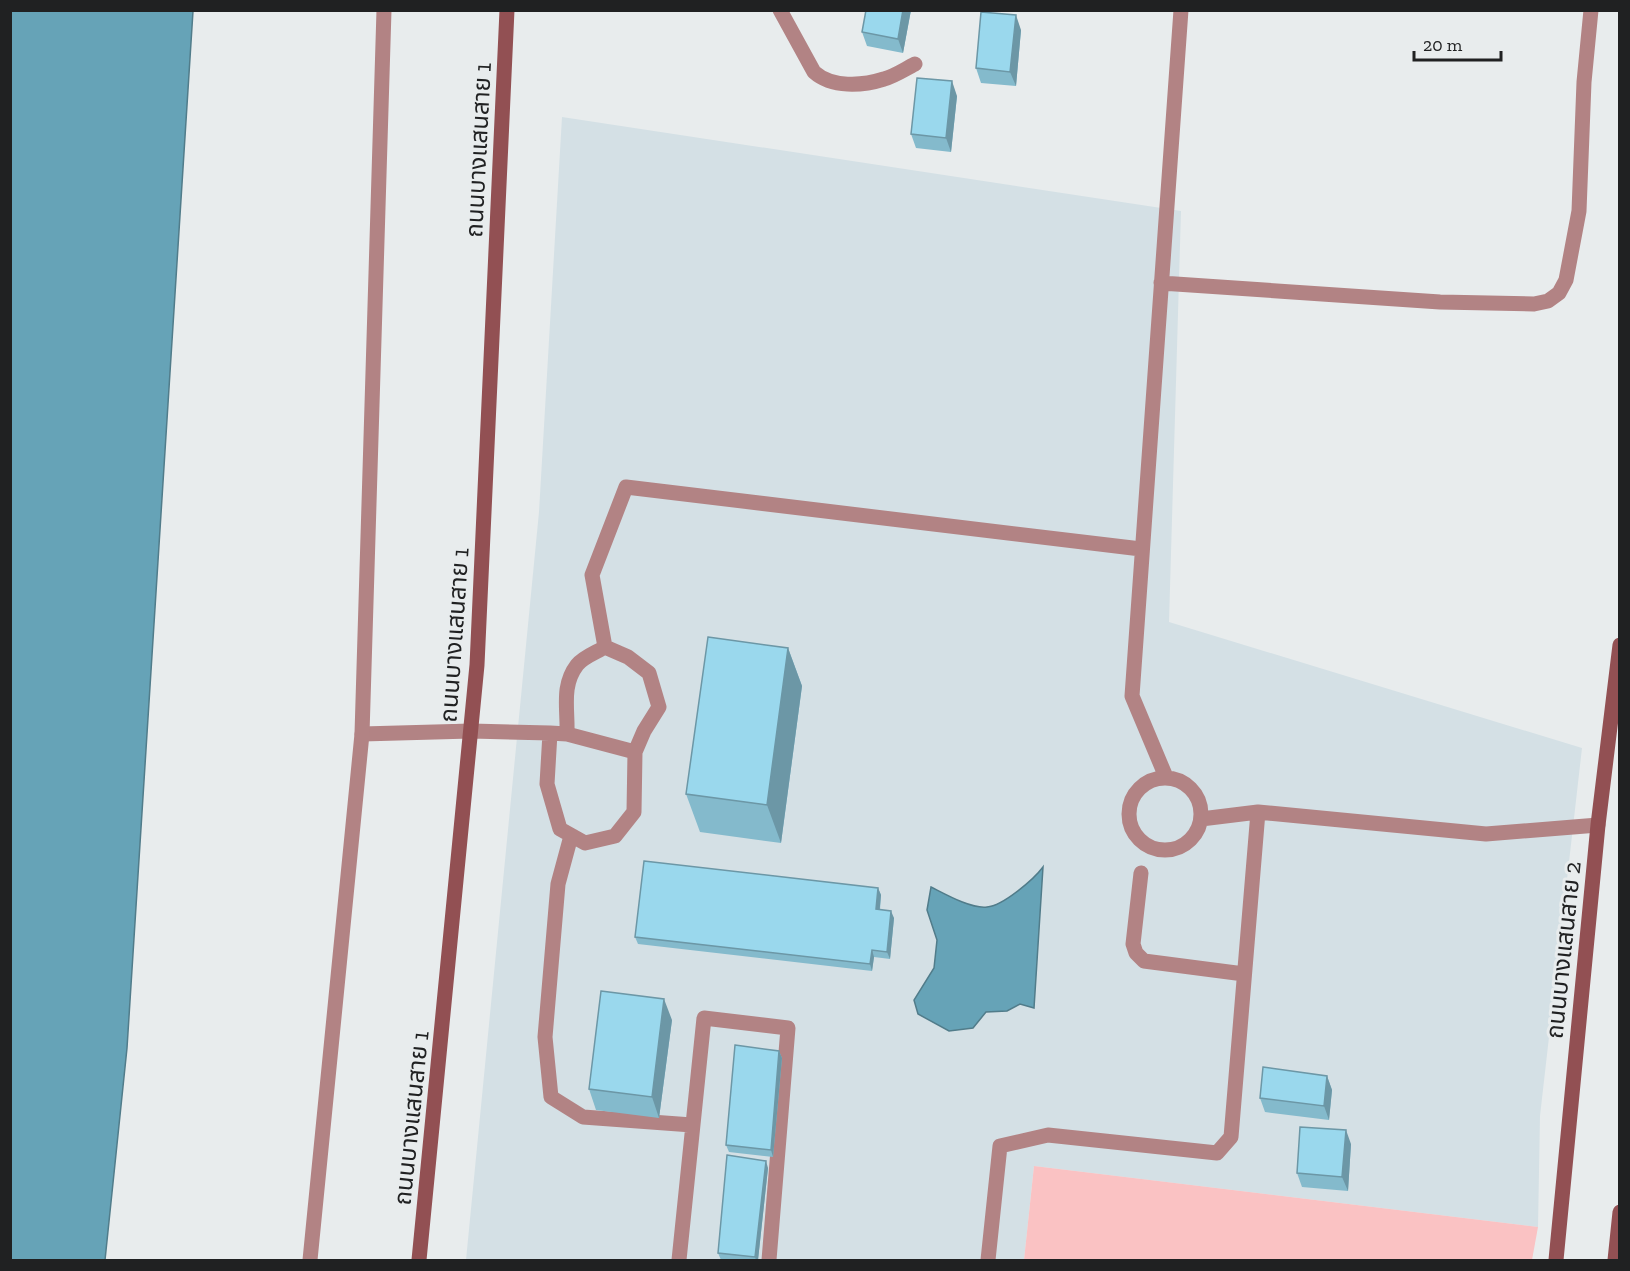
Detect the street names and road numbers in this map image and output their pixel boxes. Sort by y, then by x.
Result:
street label: ถนนบางแสนสาย 1 [459,62,497,238]
street label: ถนนบางแสนสาย 1 [433,547,475,723]
street label: ถนนบางแสนสาย 2 [1539,860,1587,1040]
street label: ถนนบางแสนสาย 1 [387,1029,435,1207]

